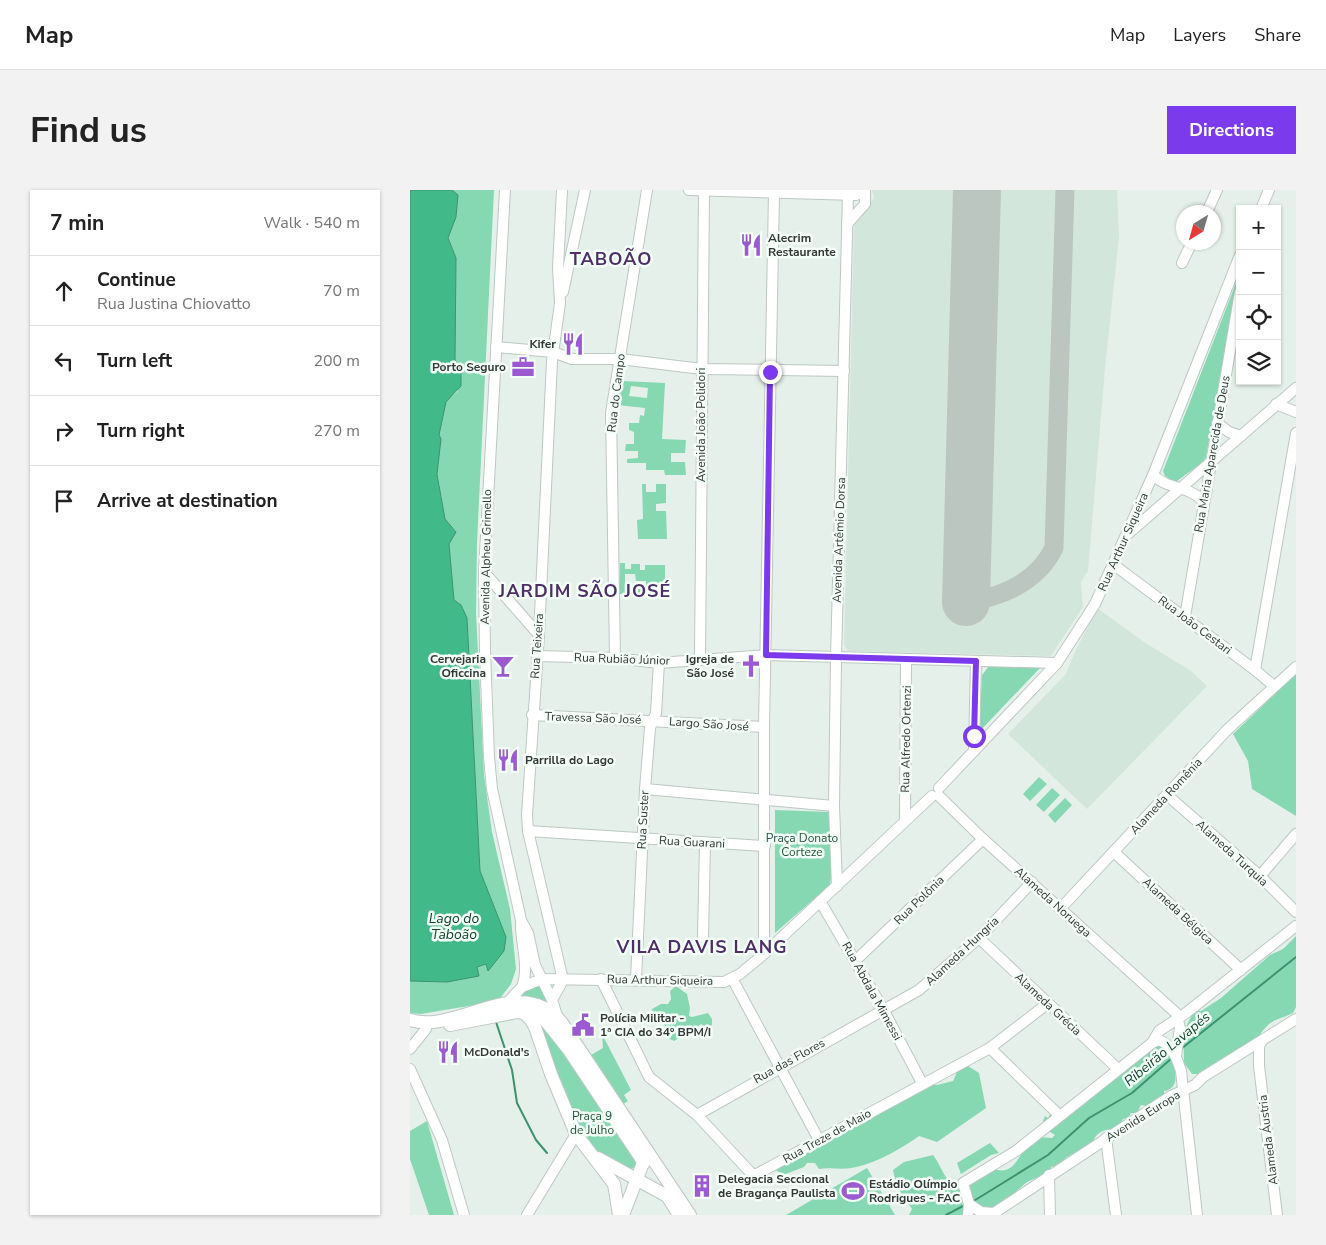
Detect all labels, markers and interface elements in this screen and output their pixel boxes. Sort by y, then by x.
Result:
text: Map [25,19,73,51]
text: Map [1110,23,1145,47]
text: Layers [1173,23,1226,47]
text: Share [1254,23,1301,47]
button: Directions [1167,106,1296,154]
text: Find us [30,107,147,154]
north arrow [1176,205,1221,250]
map controls [1236,205,1281,385]
button: + [1236,205,1281,250]
text: 7 min [50,209,104,237]
text: Walk · 540 m [264,212,360,234]
place label: Alecrim Restaurante [768,230,836,260]
restaurant icon: Alecrim Restaurante [738,232,764,258]
district label: TABOÃO [570,247,652,271]
button: − [1236,250,1281,295]
text: Continue [97,267,176,293]
icon: ahead [50,277,78,305]
text: 70 m [323,280,360,302]
text: Rua Justina Chiovatto [97,293,251,315]
button: locate [1236,295,1281,340]
restaurant icon: Kifer [560,331,586,357]
place label: Kifer [530,336,556,352]
button: layers [1236,340,1281,385]
icon: left [50,347,78,375]
text: Turn left [97,348,172,374]
text: 200 m [313,350,360,372]
street label: Rua do Campo [603,352,629,433]
office icon: Porto Seguro [510,354,536,380]
place label: Porto Seguro [432,359,506,375]
route end [759,361,782,384]
street label: Avenida João Polidori [693,368,709,482]
street label: Rua Maria Aparecida de Deus [1190,374,1234,534]
icon: right [50,417,78,445]
text: Turn right [97,418,184,444]
text: 270 m [313,420,360,442]
street label: Avenida Artêmio Dorsa [829,477,849,603]
icon: arrive [50,487,78,515]
text: Arrive at destination [97,488,278,514]
street label: Avenida Alpheu Grimello [477,489,495,625]
street label: Rua Arthur Siqueira [1094,490,1152,594]
district label: JARDIM SÃO JOSÉ [498,579,671,603]
street label: Rua João Cestari [1155,592,1235,658]
street label: Rua Teixeira [527,613,547,679]
street label: Rua Rubião Júnior [574,649,671,669]
place label: Cervejaria Oficcina [430,651,486,681]
place label: Igreja de São José [686,651,734,681]
bar icon: Cervejaria Oficcina [490,653,516,679]
church icon: Igreja de São José [738,653,764,679]
street label: Rua Alfredo Ortenzi [897,685,915,793]
street label: Travessa São José [544,708,642,728]
street label: Largo São José [668,713,750,735]
route start [963,725,986,748]
restaurant icon: Parrilla do Lago [495,747,521,773]
place label: Parrilla do Lago [525,752,614,768]
street label: Alameda Romênia [1126,754,1206,838]
street label: Rua Suster [633,789,653,850]
street label: Alameda Turquia [1192,816,1272,890]
park label: Praça Donato Corteze [766,830,839,860]
street label: Rua Guarani [659,832,725,852]
street label: Alameda Noruega [1011,863,1095,941]
street label: Rua Polônia [890,872,948,928]
street label: Alameda Bélgica [1139,874,1217,948]
water label: Lago do Taboão [429,909,479,944]
street label: Alameda Hungria [922,913,1002,989]
district label: VILA DAVIS LANG [616,935,787,959]
street label: Rua Abdala Mimessi [838,939,906,1043]
street label: Alameda Grécia [1011,969,1085,1039]
street label: Rua Arthur Siqueira [607,971,713,989]
water label: Ribeirão Lavapés [1120,1007,1214,1091]
place label: Polícia Militar - 1ª CIA do 34º BPM/I [600,1010,711,1040]
public building icon: Polícia Militar - 1ª CIA do 34º BPM/I [570,1012,596,1038]
street label: Rua das Flores [750,1035,828,1087]
restaurant icon: McDonald's [435,1039,461,1065]
place label: McDonald's [464,1044,530,1060]
street label: Avenida Europa [1103,1087,1183,1145]
street label: Alameda Áustria [1255,1094,1281,1186]
street label: Rua Treze de Maio [780,1105,874,1167]
park label: Praça 9 de Julho [570,1108,614,1138]
place label: Delegacia Seccional de Bragança Paulista [718,1171,836,1201]
building icon: Delegacia Seccional de Bragança Paulista [689,1173,715,1199]
place label: Estádio Olímpio Rodrigues - FAC [869,1176,960,1206]
sports icon: Estádio Olímpio Rodrigues - FAC [840,1178,866,1204]

